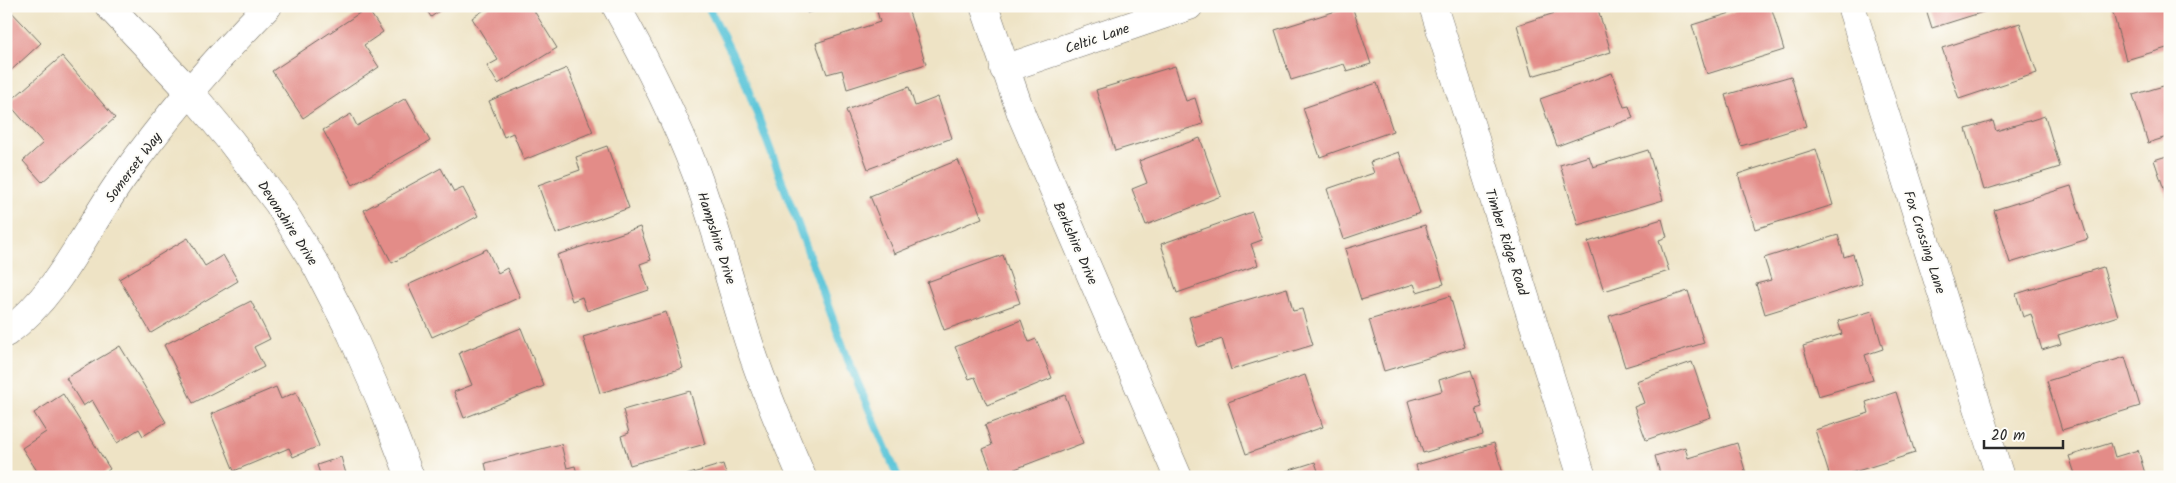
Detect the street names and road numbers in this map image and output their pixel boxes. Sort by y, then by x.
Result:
street label: Celtic Lane [1062,17,1133,60]
street label: Somerset Way [100,127,168,207]
street label: Devonshire Drive [251,177,323,271]
street label: Timber Ridge Road [1478,186,1534,299]
street label: Fox Crossing Lane [1897,188,1951,298]
street label: Hampshire Drive [691,189,742,288]
street label: Berkshire Drive [1047,198,1104,289]

